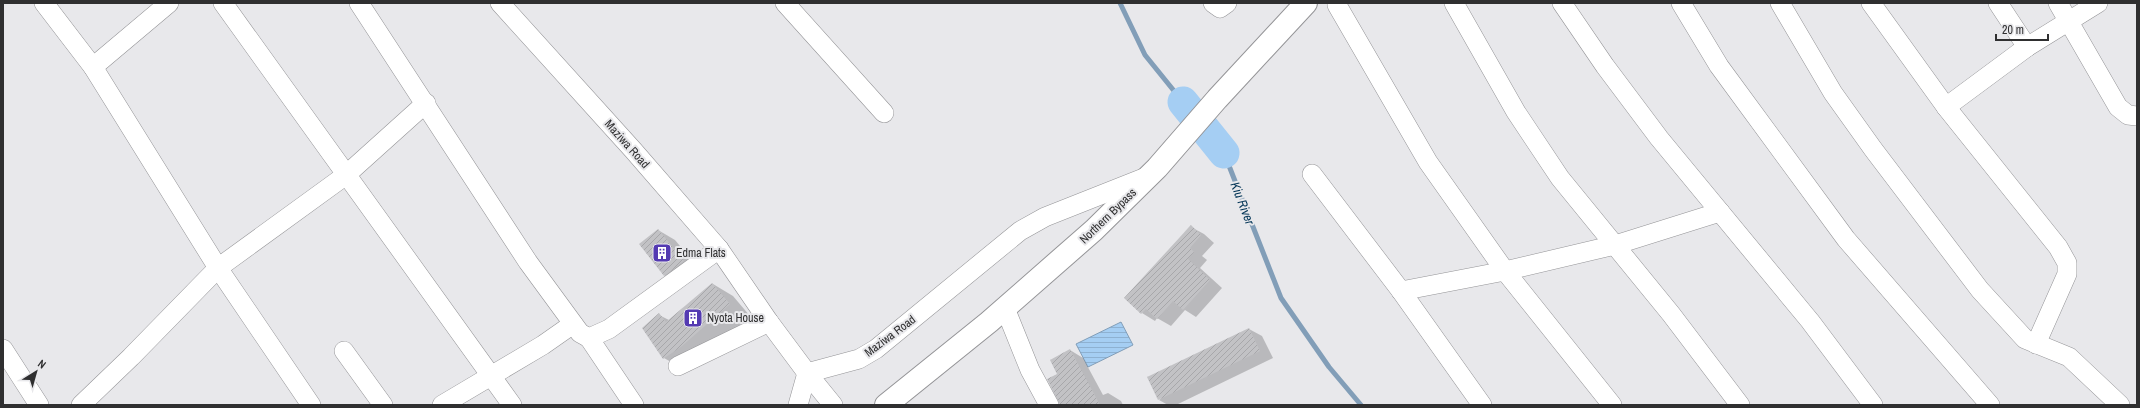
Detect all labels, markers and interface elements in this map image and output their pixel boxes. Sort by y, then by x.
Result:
scale bar [1996,16,2048,42]
text: 20 m [2002,22,2024,38]
street label: Maziwa Road [601,116,653,172]
water label: Kiu River [1227,179,1259,227]
street label: Northern Bypass [1076,185,1140,247]
building icon: Edma Flats [651,242,673,264]
place label: Edma Flats [676,245,726,261]
building icon: Nyota House [682,307,704,329]
place label: Nyota House [707,310,764,326]
street label: Maziwa Road [861,312,919,360]
north arrow [16,352,56,392]
text: N [35,356,49,372]

